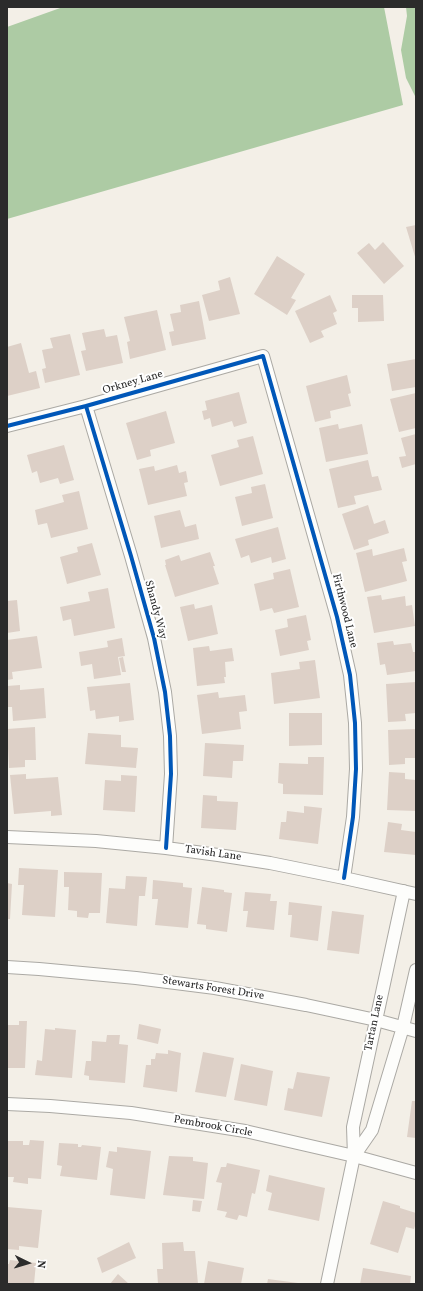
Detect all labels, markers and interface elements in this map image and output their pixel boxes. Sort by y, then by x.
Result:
street label: Orkney Lane [101,368,165,398]
street label: Firthwood Lane [328,573,360,649]
street label: Shandy Way [141,579,169,641]
street label: Tavish Lane [184,844,242,864]
street label: Stewarts Forest Drive [161,974,265,1004]
street label: Tartan Lane [363,994,387,1052]
street label: Pembrook Circle [173,1114,253,1140]
north arrow [8,1243,48,1283]
text: N [33,1259,48,1269]

